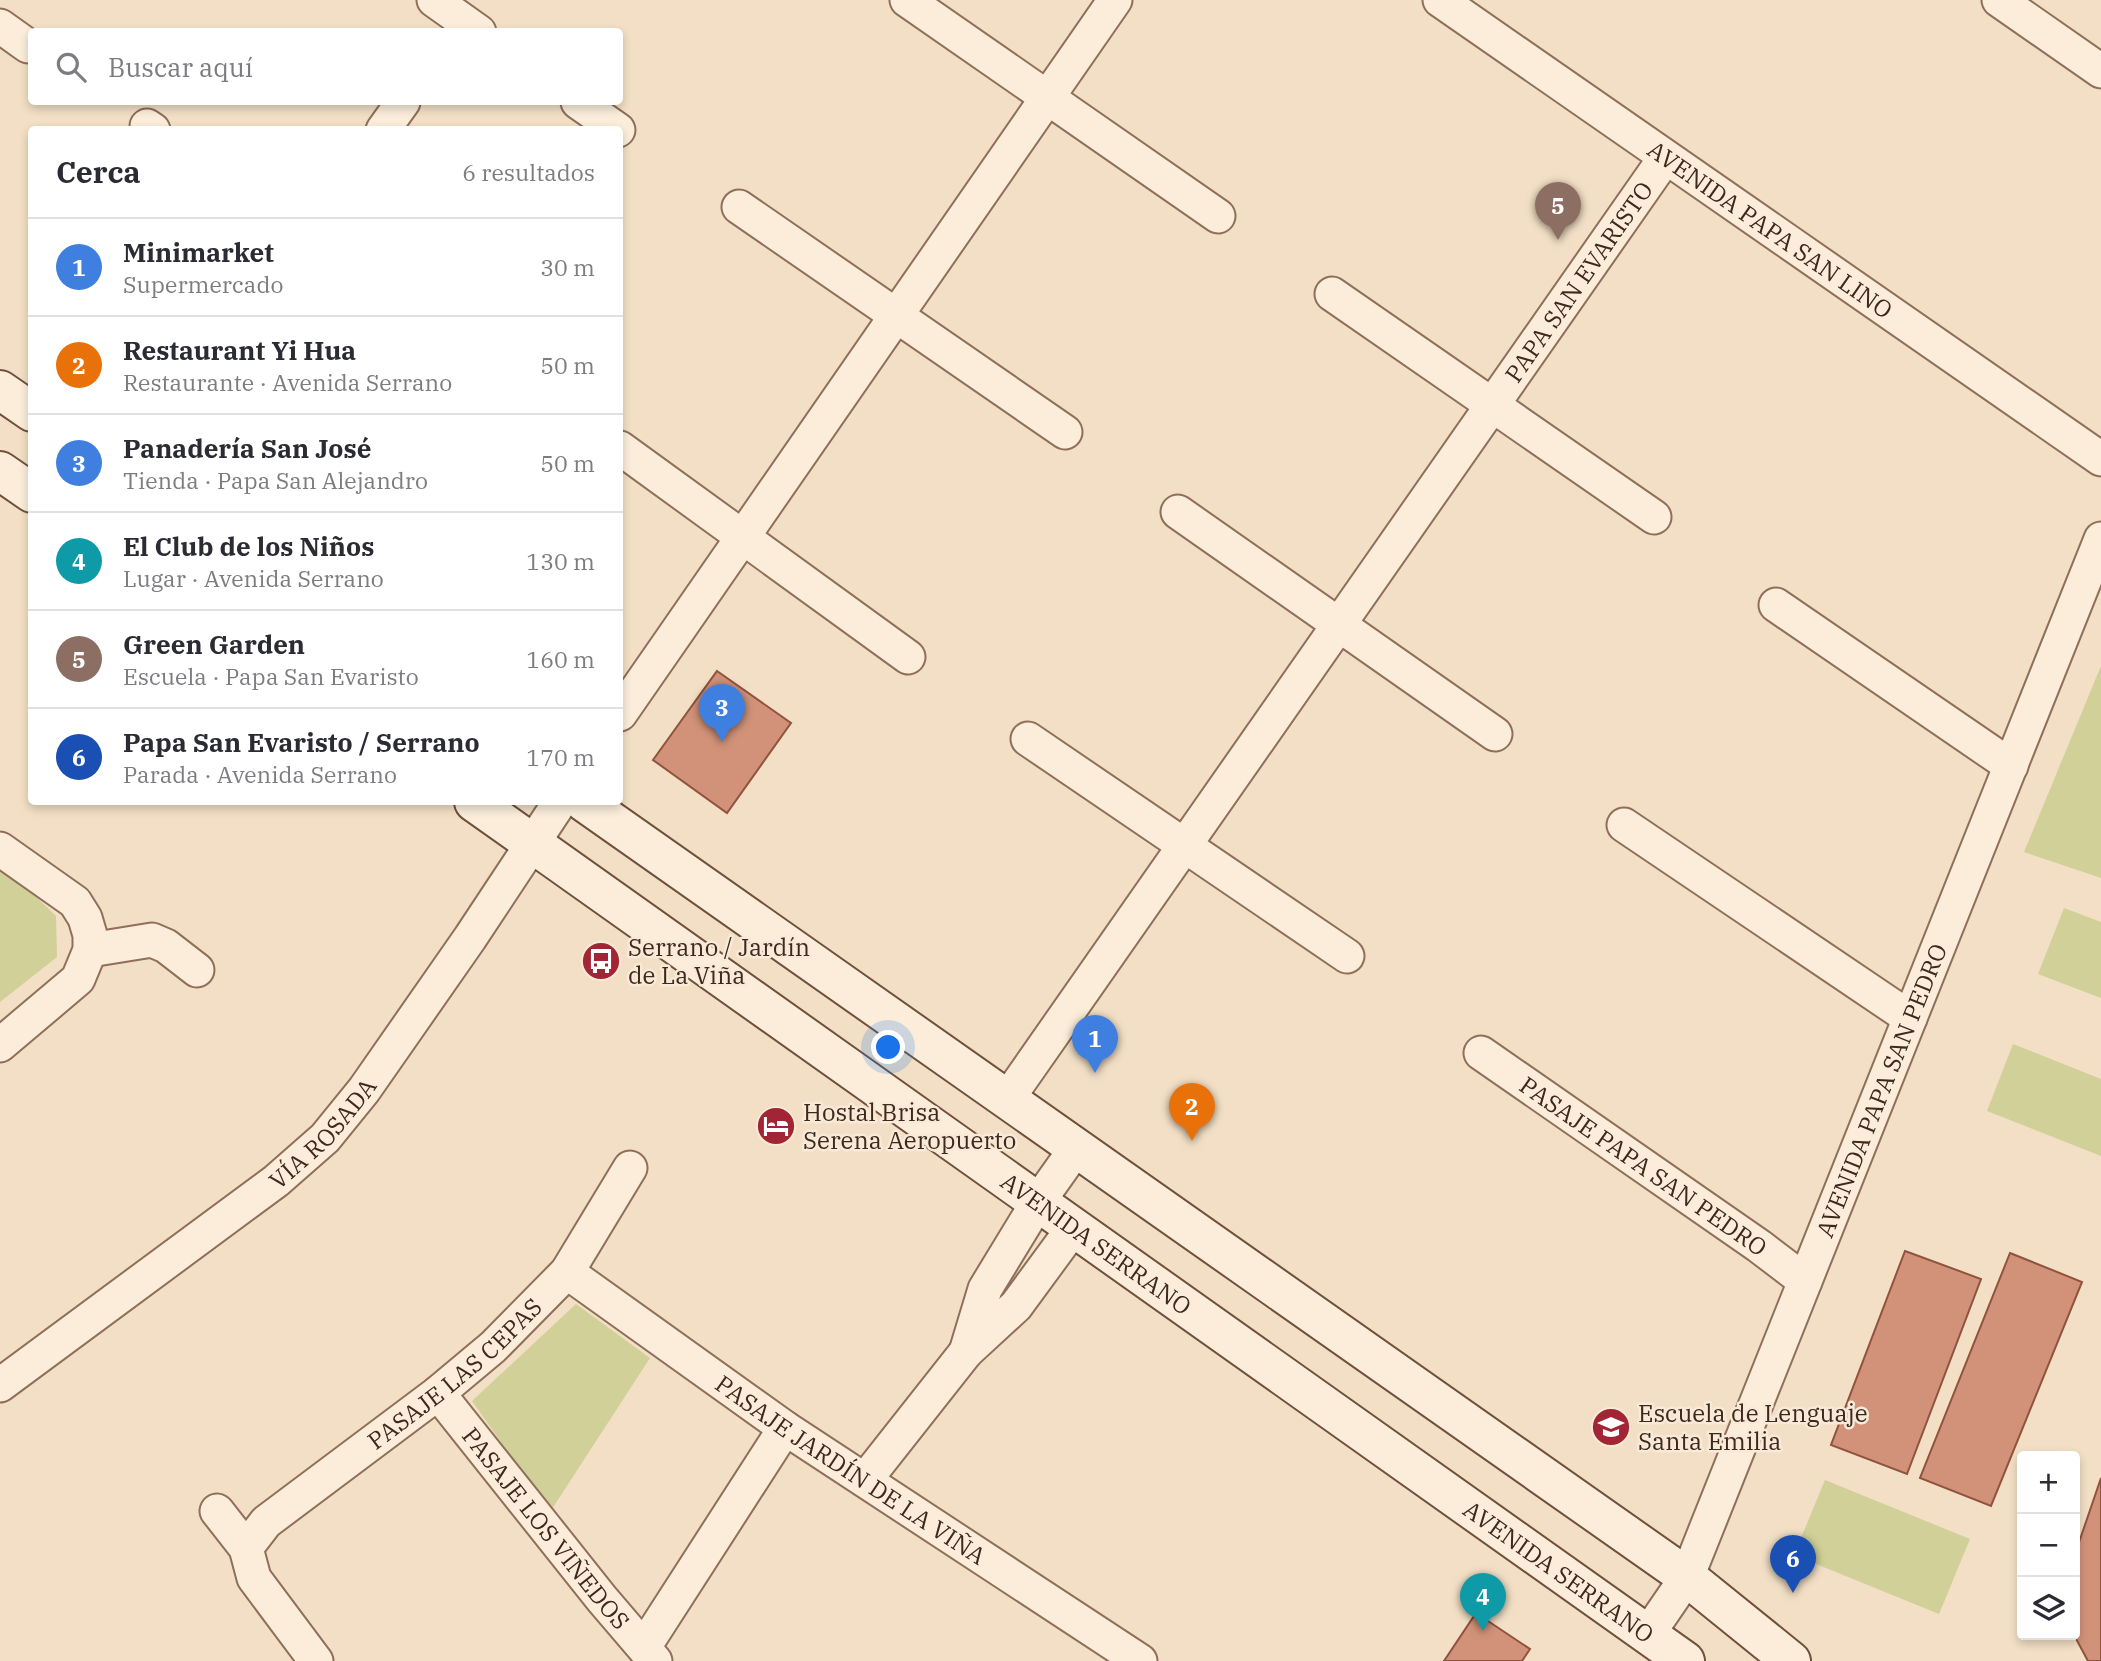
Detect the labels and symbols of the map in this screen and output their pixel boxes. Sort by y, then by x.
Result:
street label: AVENIDA PAPA SAN LINO [1641,133,1899,326]
street label: PAPA SAN EVARISTO [1497,175,1660,388]
pin: 5 [1535,182,1581,240]
pin: 3 [699,684,745,742]
place label: Serrano / Jardín de La Viña [628,931,810,991]
street label: AVENIDA PAPA SAN PEDRO [1808,939,1954,1242]
bus stop icon: Serrano / Jardín de La Viña [580,940,622,982]
pin: 1 [1072,1015,1118,1073]
your location [871,1030,905,1064]
street label: PASAJE PAPA SAN PEDRO [1514,1069,1774,1263]
street label: VÍA ROSADA [262,1071,384,1196]
pin: 2 [1169,1083,1215,1141]
place label: Hostal Brisa Serena Aeropuerto [803,1096,1016,1156]
hotel icon: Hostal Brisa Serena Aeropuerto [755,1105,797,1147]
street label: AVENIDA SERRANO [995,1165,1198,1322]
street label: PASAJE LAS CEPAS [361,1291,549,1456]
street label: PASAJE JARDÍN DE LA VIÑA [709,1367,993,1572]
place label: Escuela de Lenguaje Santa Emilia [1638,1397,1868,1457]
school or university icon: Escuela de Lenguaje Santa Emilia [1590,1406,1632,1448]
street label: PASAJE LOS VIÑEDOS [455,1420,637,1636]
street label: AVENIDA SERRANO [1457,1493,1660,1650]
pin: 6 [1770,1535,1816,1593]
pin: 4 [1460,1573,1506,1631]

